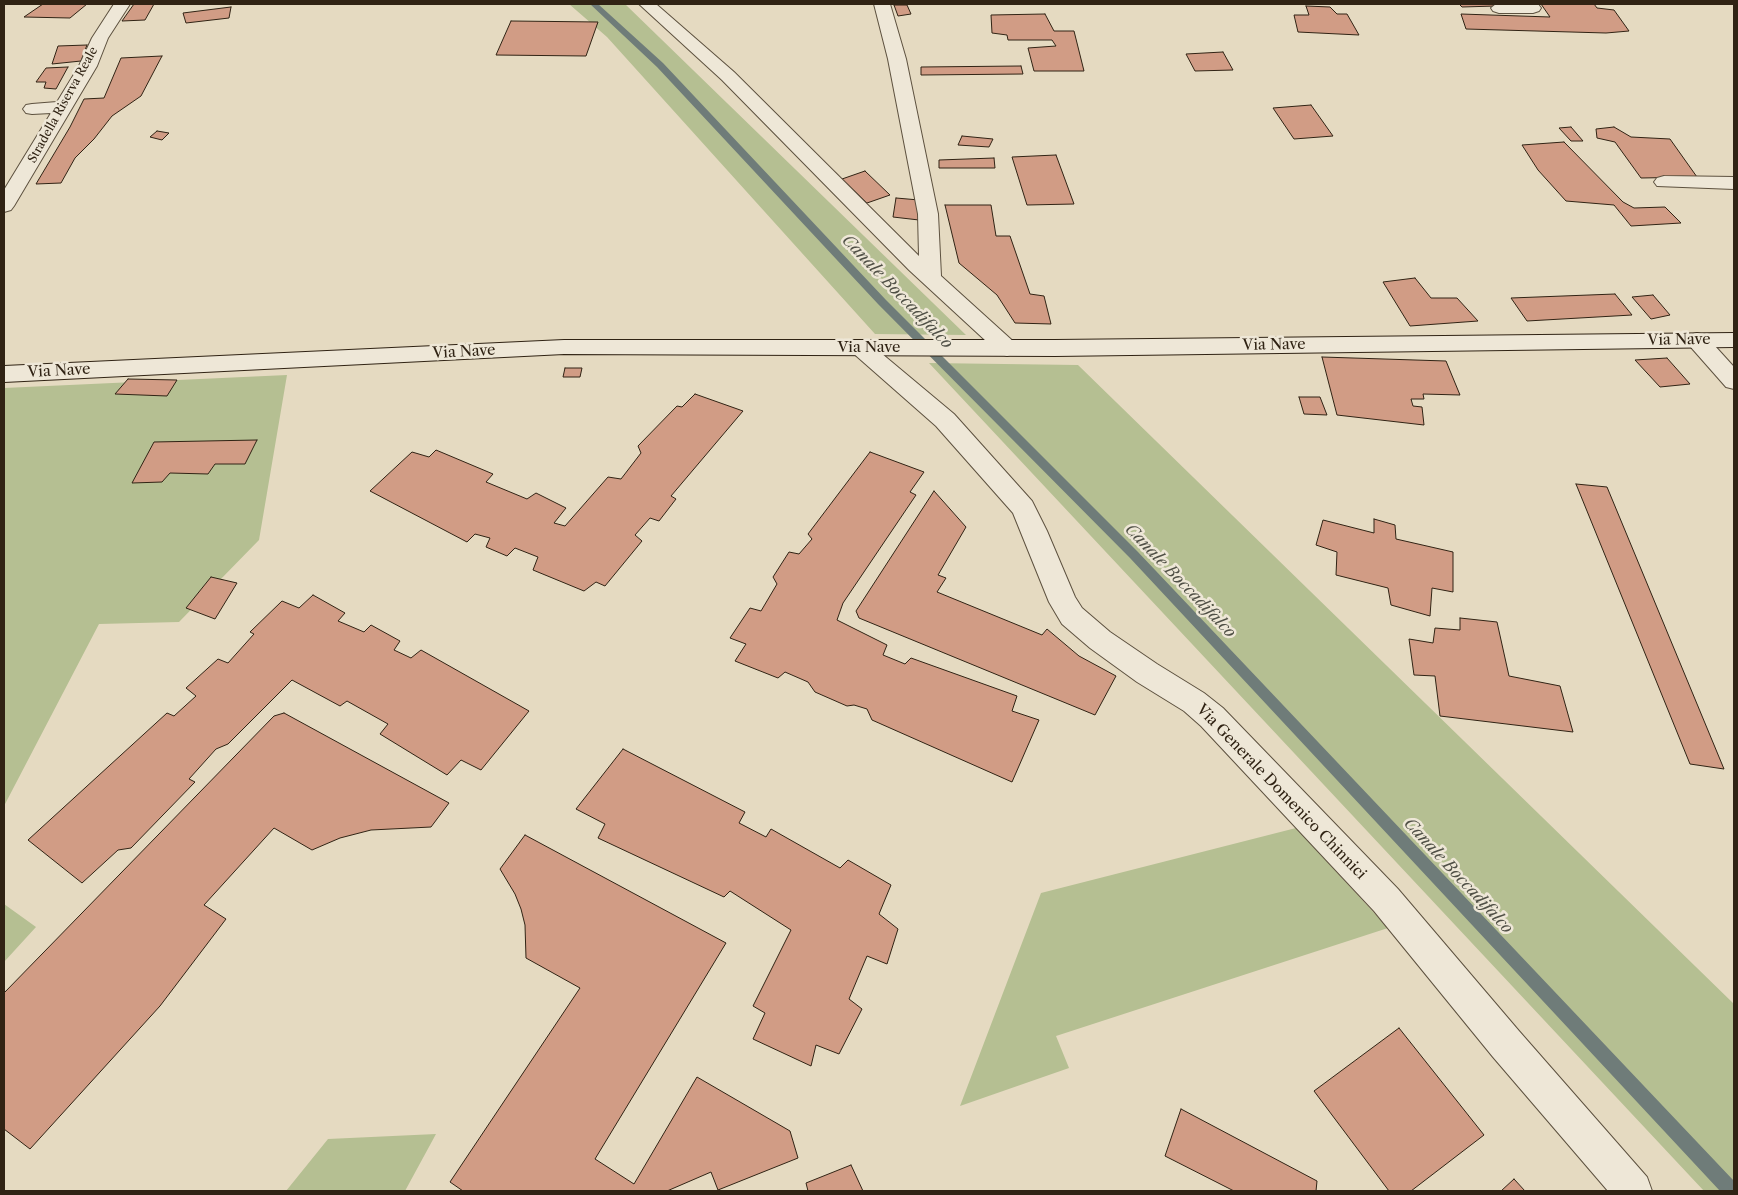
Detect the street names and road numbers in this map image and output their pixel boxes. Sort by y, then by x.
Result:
street label: Stradella Riserva Reale [25,44,101,166]
street label: Via Nave [1647,330,1711,350]
street label: Via Nave [1242,335,1306,355]
street label: Via Nave [838,339,900,357]
street label: Via Nave [432,341,496,363]
street label: Via Nave [27,360,91,382]
street label: Via Generale Domenico Chinnici [1192,701,1370,883]

